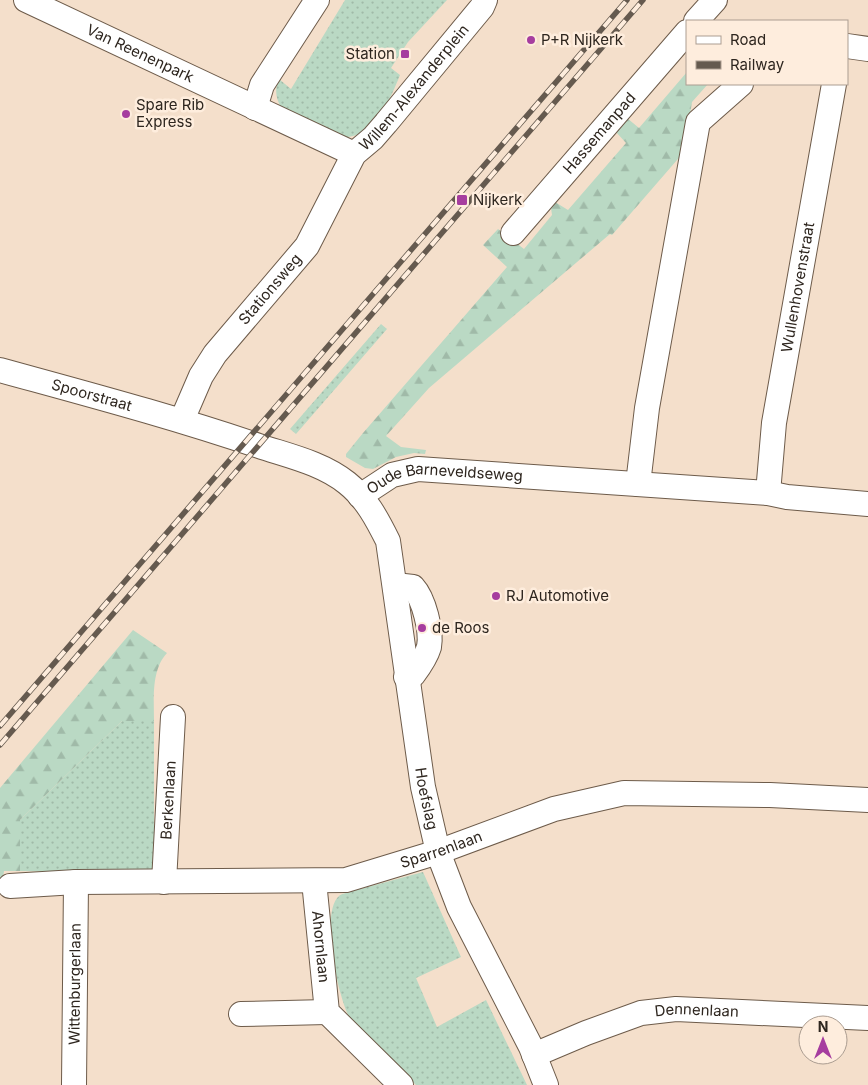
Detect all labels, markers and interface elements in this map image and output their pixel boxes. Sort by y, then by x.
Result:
street label: Van Reenenpark [84,20,198,87]
street label: Willem-Alexanderplein [355,20,473,155]
legend [686,20,848,85]
place label: P+R Nijkerk [541,30,624,49]
text: Road [730,30,766,49]
marker: P+R Nijkerk [525,34,537,46]
place label: Station [346,44,395,63]
marker: Station [399,48,411,60]
text: Railway [730,55,785,74]
street label: Hassemanpad [559,88,639,178]
place label: Spare Rib Express [136,95,204,131]
marker: Spare Rib Express [120,108,132,120]
place label: Nijkerk [473,190,523,209]
marker: Nijkerk [455,193,469,207]
street label: Wullenhovenstraat [777,220,818,354]
street label: Stationsweg [234,250,305,328]
street label: Spoorstraat [49,375,134,415]
street label: Oude Barneveldseweg [363,459,524,498]
place label: RJ Automotive [506,586,609,605]
marker: RJ Automotive [490,590,502,602]
place label: de Roos [432,618,490,637]
marker: de Roos [416,622,428,634]
street label: Berkenlaan [156,760,180,840]
street label: Hoefslag [411,766,443,832]
street label: Sparrenlaan [398,826,485,872]
street label: Ahornlaan [308,910,334,984]
street label: Wittenburgerlaan [64,923,85,1045]
street label: Dennenlaan [654,999,739,1021]
north arrow [798,1015,848,1065]
text: N [818,1018,828,1035]

